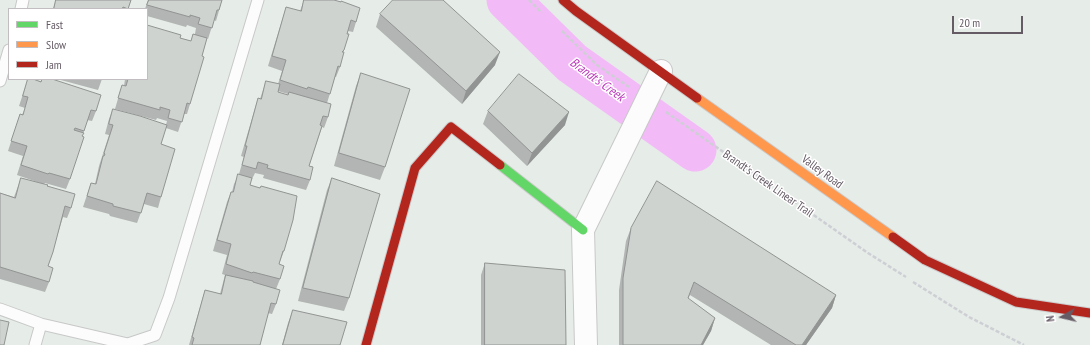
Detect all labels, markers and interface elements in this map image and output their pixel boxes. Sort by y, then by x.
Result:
legend [8,8,148,80]
scale bar [954,8,1025,34]
text: 20 m [959,15,980,30]
text: Fast [46,17,63,32]
text: Slow [46,37,66,52]
water label: Brandt's Creek [567,55,627,105]
text: Jam [46,57,62,72]
street label: Brandt's Creek Linear Trail [720,147,816,221]
street label: Valley Road [798,152,846,192]
north arrow [1042,297,1082,337]
text: N [1043,315,1057,323]

